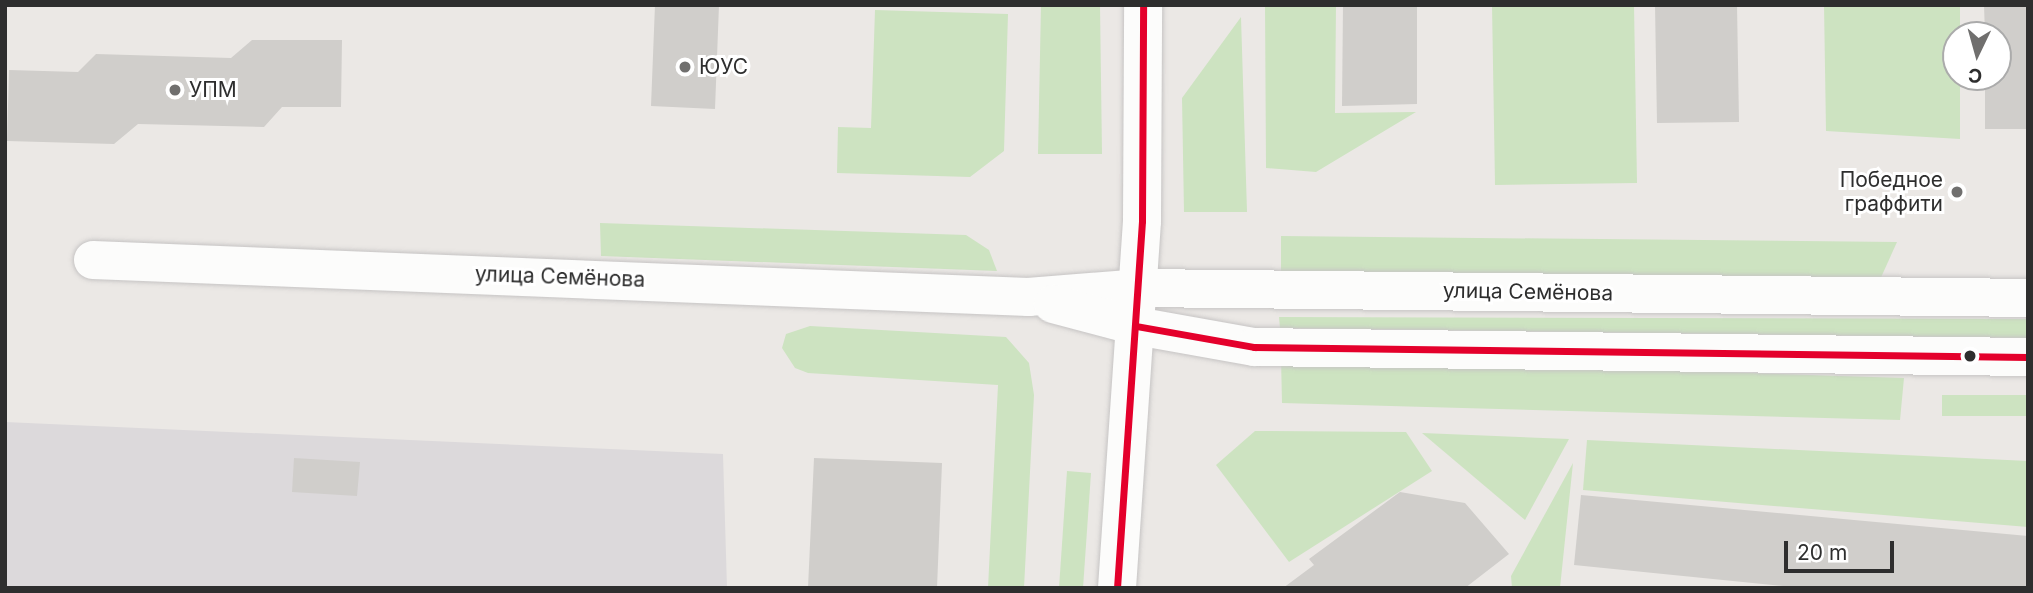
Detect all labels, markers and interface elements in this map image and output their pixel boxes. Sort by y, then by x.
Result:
north arrow [1942,21,2012,91]
place label: ЮУС [699,54,748,80]
marker: ЮУС [677,59,693,75]
text: С [1967,63,1983,87]
place label: УПМ [189,77,237,103]
marker: УПМ [167,82,183,98]
place label: Победное граффити [1840,167,1943,217]
marker: Победное граффити [1949,184,1965,200]
street label: улица Семёнова [474,261,646,293]
street label: улица Семёнова [1443,278,1613,306]
unlabelled marker [1963,349,1977,363]
scale bar [1788,526,1898,570]
text: 20 m [1797,540,1847,565]

